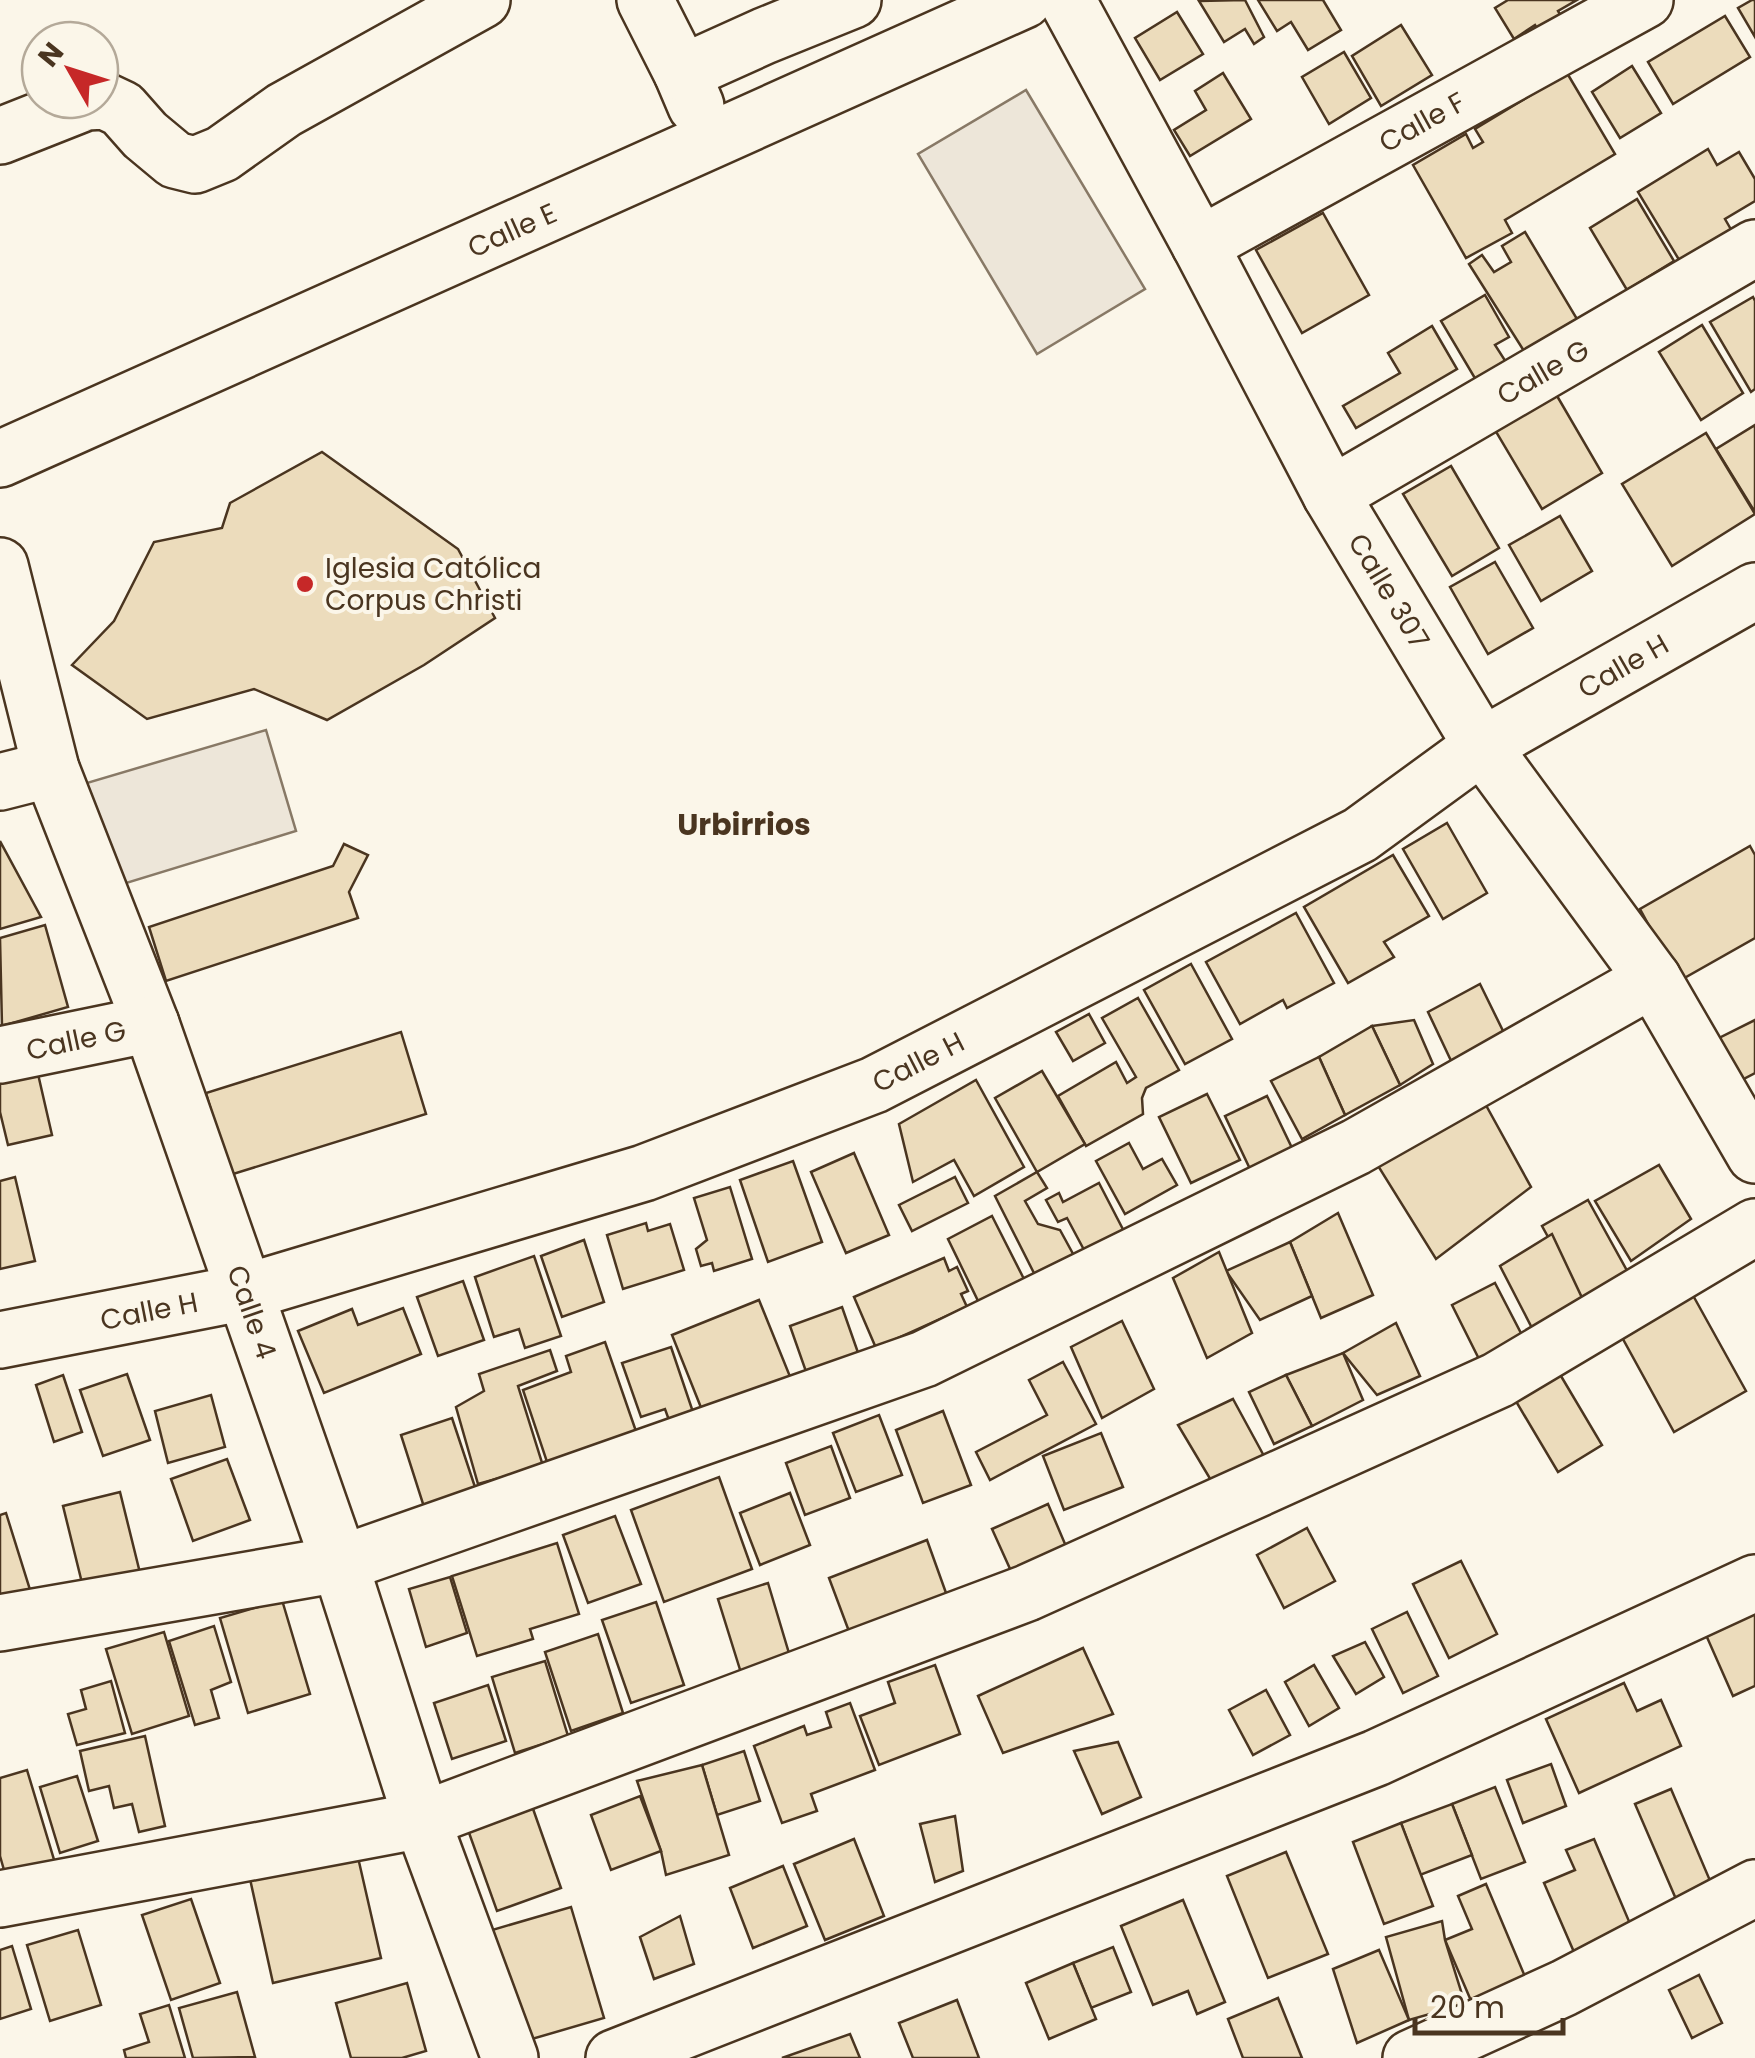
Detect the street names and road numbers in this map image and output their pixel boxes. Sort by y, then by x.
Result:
street label: Calle F [1372,83,1472,162]
street label: Calle E [462,194,563,267]
street label: Calle G [1490,330,1597,415]
street label: Calle 307 [1339,526,1438,656]
street label: Calle H [1571,625,1676,708]
street label: Calle G [23,1011,130,1070]
street label: Calle H [865,1023,971,1102]
street label: Calle 4 [217,1260,286,1364]
street label: Calle H [97,1283,201,1340]

